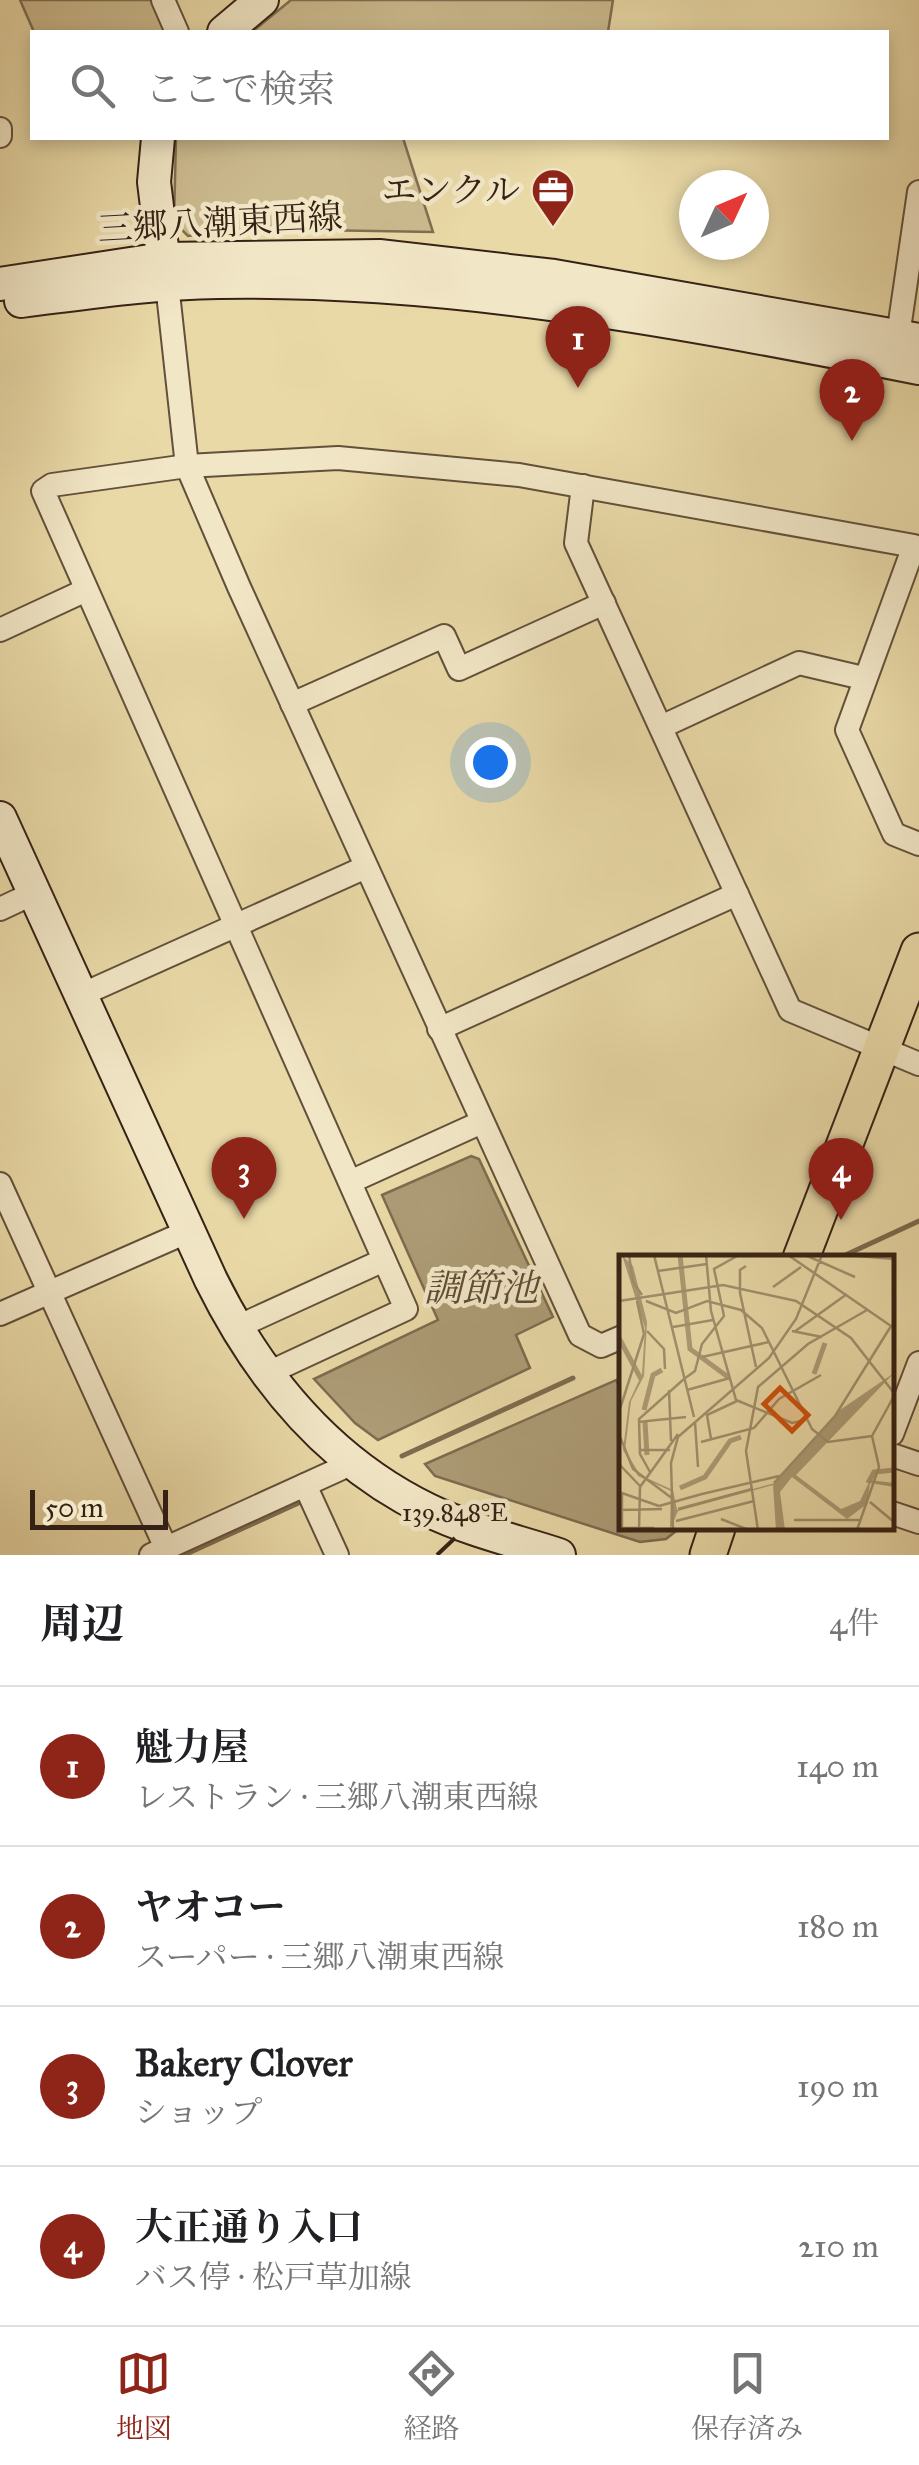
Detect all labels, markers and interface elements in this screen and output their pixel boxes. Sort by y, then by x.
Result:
search box [30,30,889,140]
icon: search [65,58,120,113]
text: ここで検索 [145,66,335,112]
office icon: エンクル [530,167,576,228]
place label: エンクル [382,169,520,212]
north arrow [679,170,769,260]
street label: 三郷八潮東西線 [97,195,343,251]
pin: 1 [546,306,610,388]
pin: 2 [820,358,884,441]
your location [465,737,516,788]
pin: 3 [212,1136,276,1219]
pin: 4 [808,1138,874,1220]
inset map [619,1255,894,1530]
water label: 調節池 [424,1265,542,1311]
scale bar [30,1485,168,1530]
text: 50 m [45,1490,104,1525]
text: 139.848°E [402,1497,508,1528]
text: 周辺 [40,1598,124,1650]
text: 4件 [829,1604,879,1643]
text: 魁力屋 [135,1724,249,1770]
text: 1 [66,1747,79,1786]
text: 140 m [796,1747,879,1786]
text: レストラン · 三郷八潮東西線 [135,1778,539,1817]
text: ヤオコー [135,1884,285,1930]
text: 2 [65,1907,80,1946]
text: 180 m [797,1907,879,1946]
text: スーパー · 三郷八潮東西線 [135,1938,505,1977]
text: Bakery Clover [135,2040,353,2086]
text: 3 [66,2067,79,2106]
text: 190 m [797,2067,879,2106]
text: ショップ [135,2093,262,2132]
text: 大正通り入口 [135,2204,363,2250]
text: 4 [64,2227,81,2266]
text: 210 m [798,2227,879,2266]
text: バス停 · 松戸草加線 [135,2258,412,2297]
tab: 地図 [116,2346,172,2446]
tab: 経路 [403,2346,459,2446]
tab: 保存済み [691,2346,803,2446]

